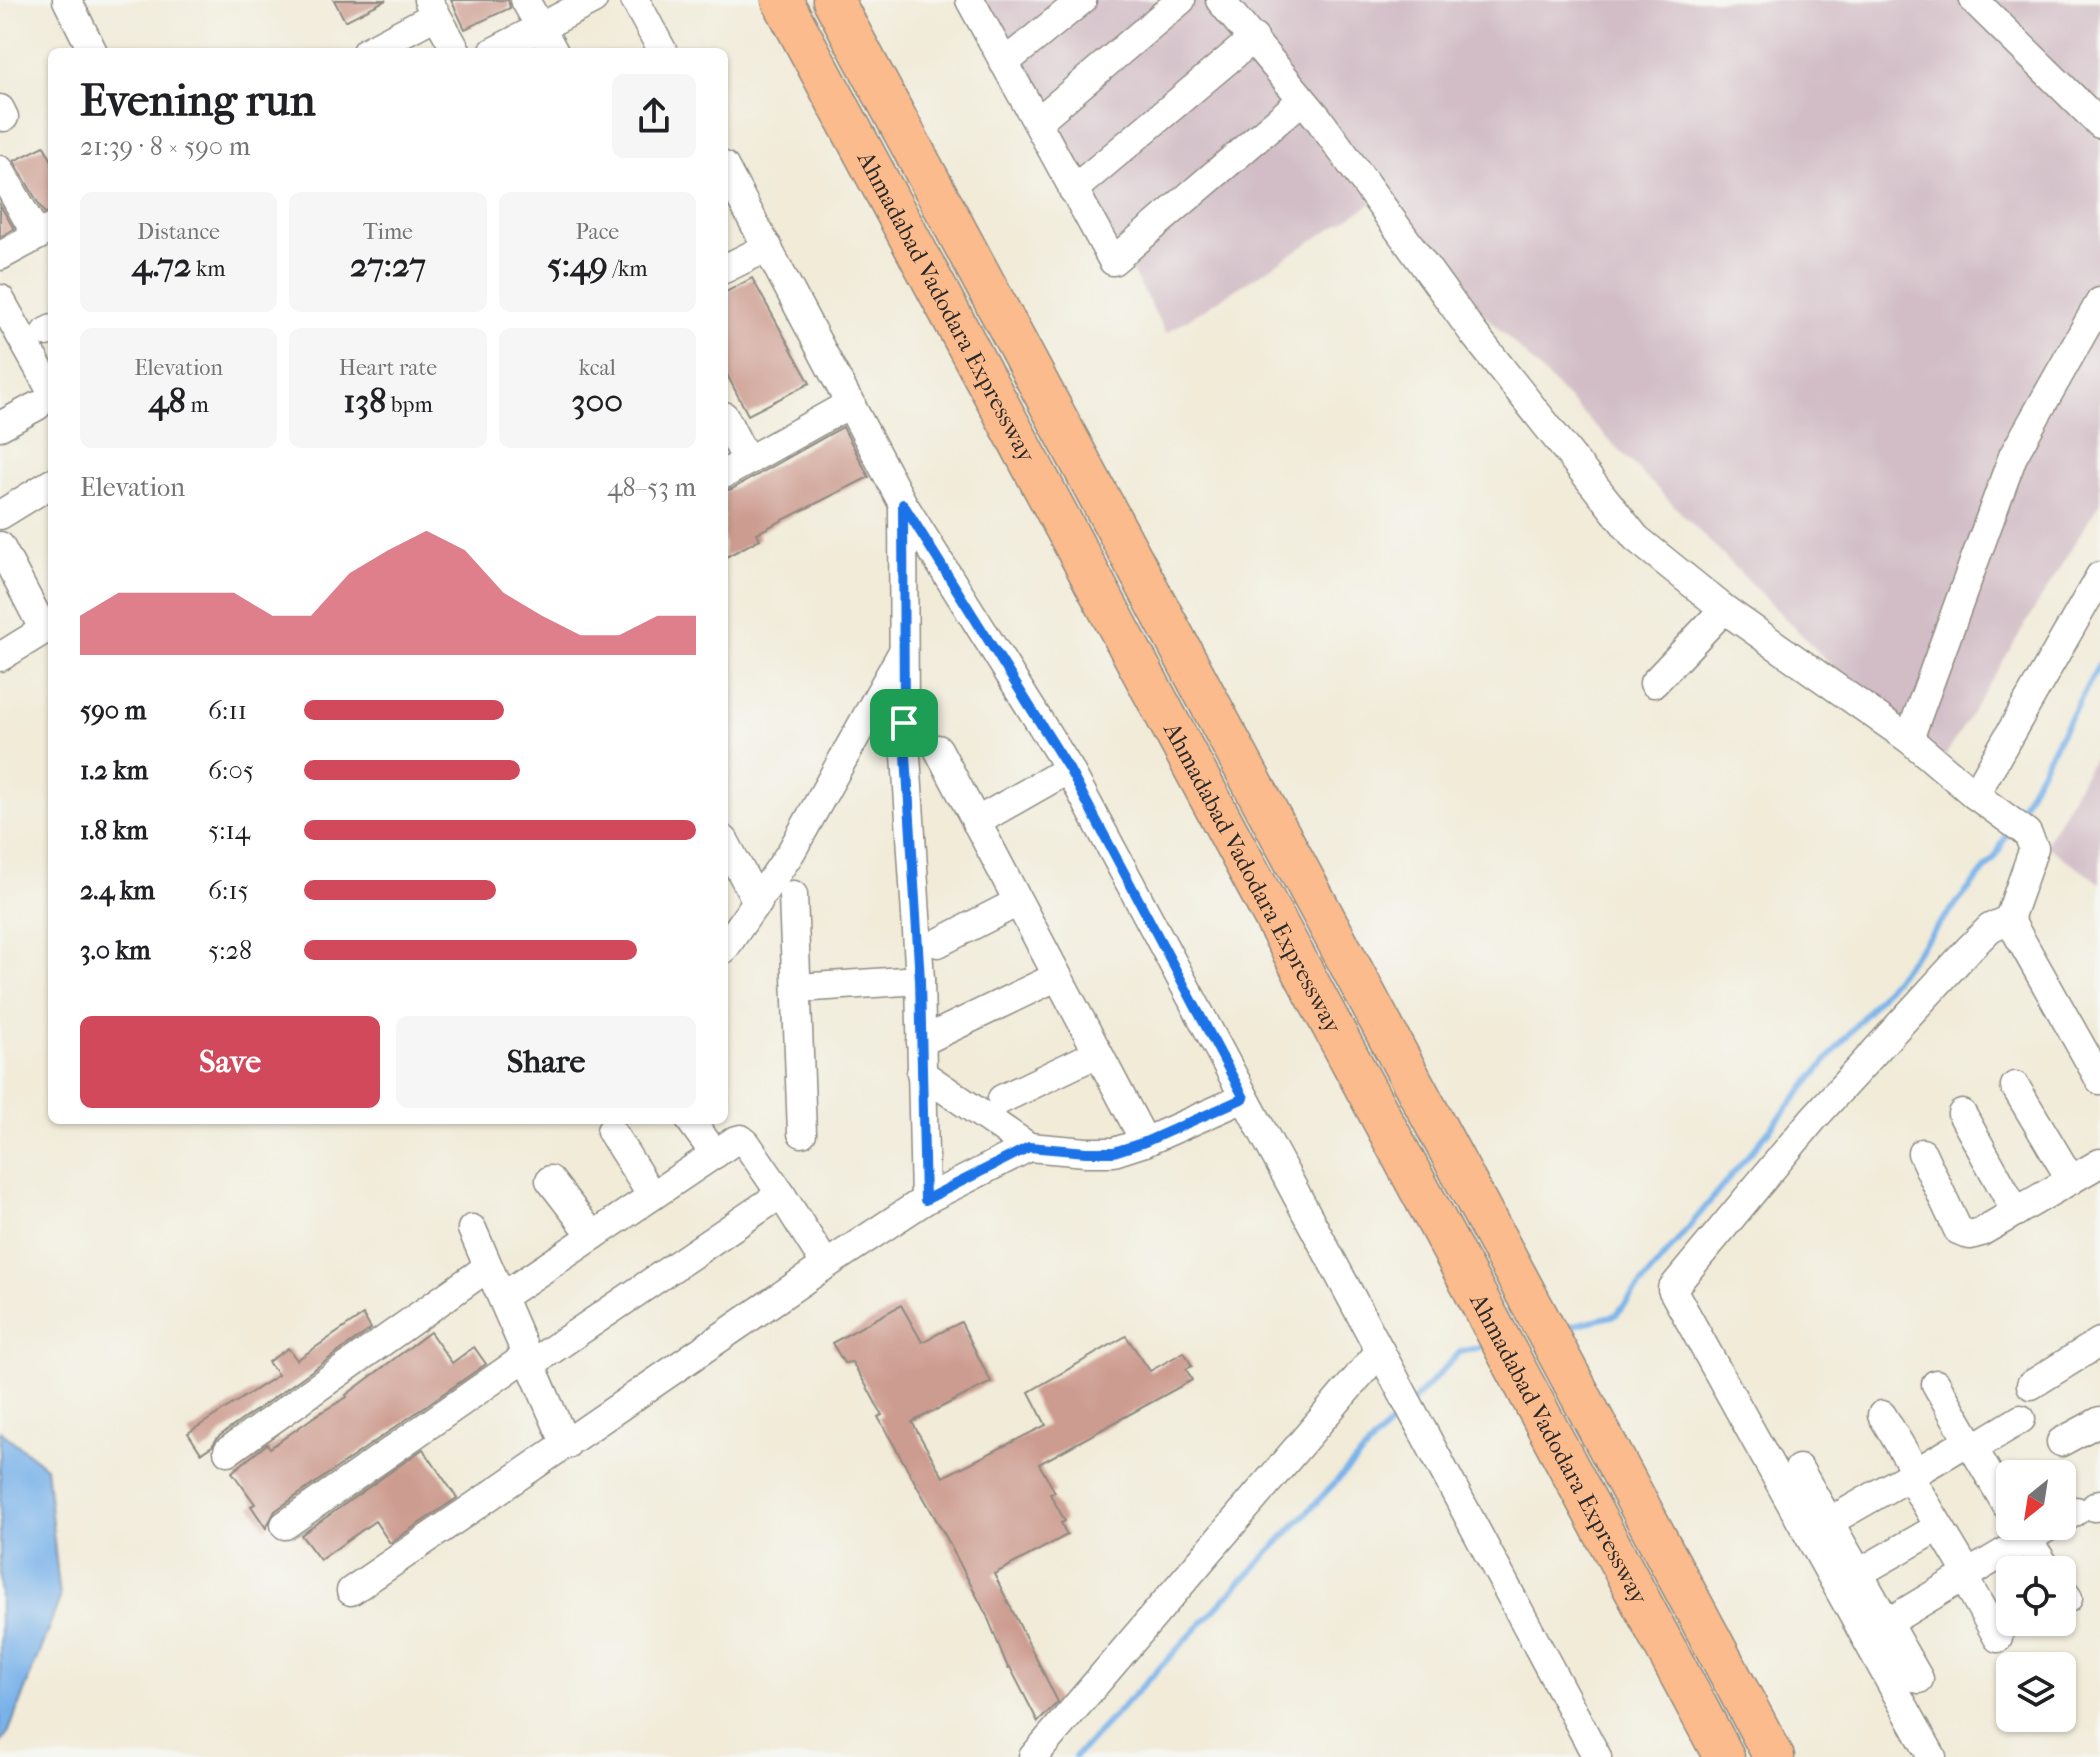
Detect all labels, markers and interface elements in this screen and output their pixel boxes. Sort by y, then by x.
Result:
button: share [612,74,696,158]
text: Evening run [80,75,315,126]
text: 21:39 · 8 × 590 m [80,131,250,162]
street label: Ahmadabad Vadodara Expressway [851,146,1042,468]
text: Distance [137,219,220,245]
text: Time [363,219,413,245]
text: Pace [575,219,619,245]
text: 4.72 [132,245,191,285]
text: 27:27 [350,245,426,285]
text: 5:49 [547,245,608,285]
text: km [191,256,226,282]
text: /km [608,256,648,282]
text: Elevation [134,355,223,381]
text: Heart rate [339,355,437,381]
text: kcal [579,355,616,381]
text: 48 [149,381,186,421]
text: 138 [343,381,386,421]
text: 300 [572,381,623,421]
text: m [186,392,209,418]
text: bpm [386,392,433,418]
text: Elevation [80,472,185,503]
text: 48–53 m [607,472,696,503]
pin [870,689,938,757]
text: 590 m [80,695,146,726]
text: 6:11 [208,695,247,726]
icon: arrive [882,701,926,745]
street label: Ahmadabad Vadodara Expressway [1158,717,1348,1039]
text: 1.2 km [80,755,148,786]
text: 6:05 [208,755,254,786]
text: 1.8 km [80,815,148,846]
text: 5:14 [208,815,250,846]
text: 2.4 km [80,875,155,906]
text: 6:15 [208,875,249,906]
text: 3.0 km [80,935,151,966]
text: 5:28 [208,935,252,966]
button: Save [80,1016,380,1108]
button: Share [396,1016,696,1108]
street label: Ahmadabad Vadodara Expressway [1464,1288,1654,1610]
north arrow [1996,1460,2076,1540]
map controls [1996,1460,2076,1732]
button: locate [1996,1556,2076,1636]
button: layers [1996,1652,2076,1732]

